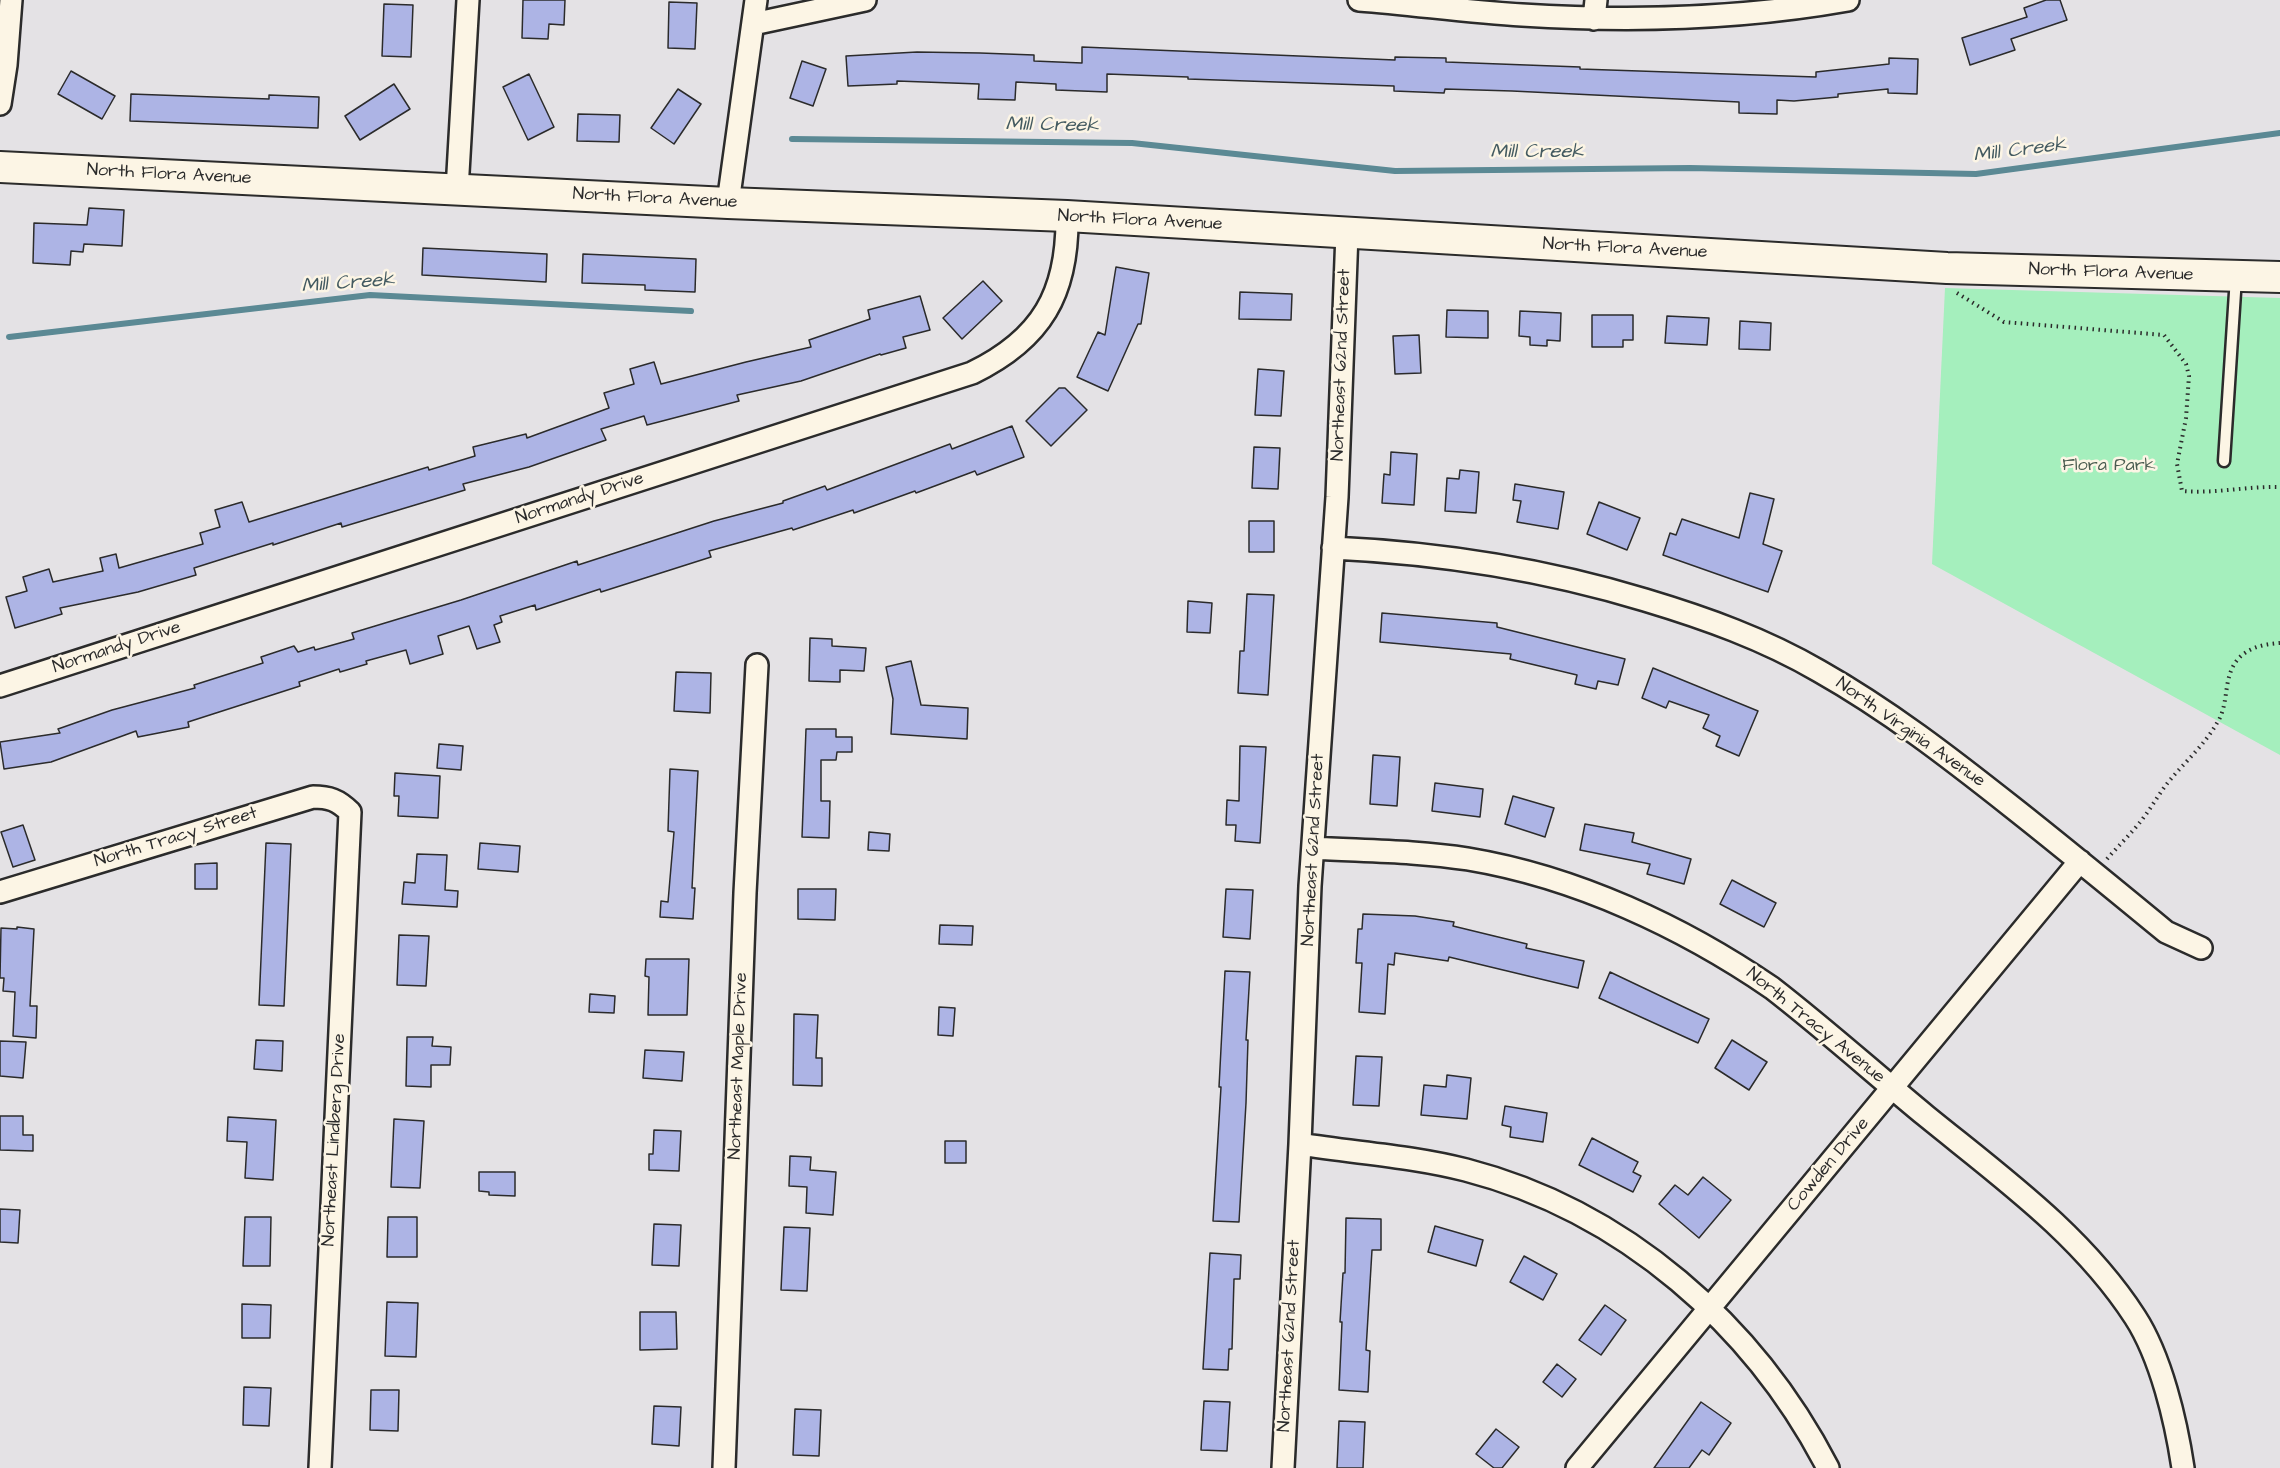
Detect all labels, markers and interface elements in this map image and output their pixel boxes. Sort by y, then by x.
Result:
water label: Mill Creek [1005,113,1099,139]
water label: Mill Creek [1972,133,2068,169]
water label: Mill Creek [1491,141,1583,165]
street label: North Flora Avenue [86,160,252,190]
street label: North Flora Avenue [572,184,738,214]
street label: North Flora Avenue [1057,206,1223,236]
street label: North Flora Avenue [1542,234,1708,264]
street label: North Flora Avenue [2028,259,2194,287]
street label: Northeast 62nd Street [1328,268,1356,462]
water label: Mill Creek [301,269,395,299]
park label: Flora Park [2062,455,2156,477]
street label: Normandy Drive [513,468,647,530]
street label: Normandy Drive [50,617,184,679]
street label: North Virginia Avenue [1831,673,1989,793]
street label: Northeast 62nd Street [1298,753,1330,947]
street label: North Tracy Street [92,803,260,873]
street label: North Tracy Avenue [1741,963,1889,1089]
street label: Northeast Maple Drive [725,972,753,1160]
street label: Northeast Lindberg Drive [319,1033,351,1247]
street label: Cowden Drive [1783,1114,1875,1216]
street label: Northeast 62nd Street [1274,1239,1306,1433]

